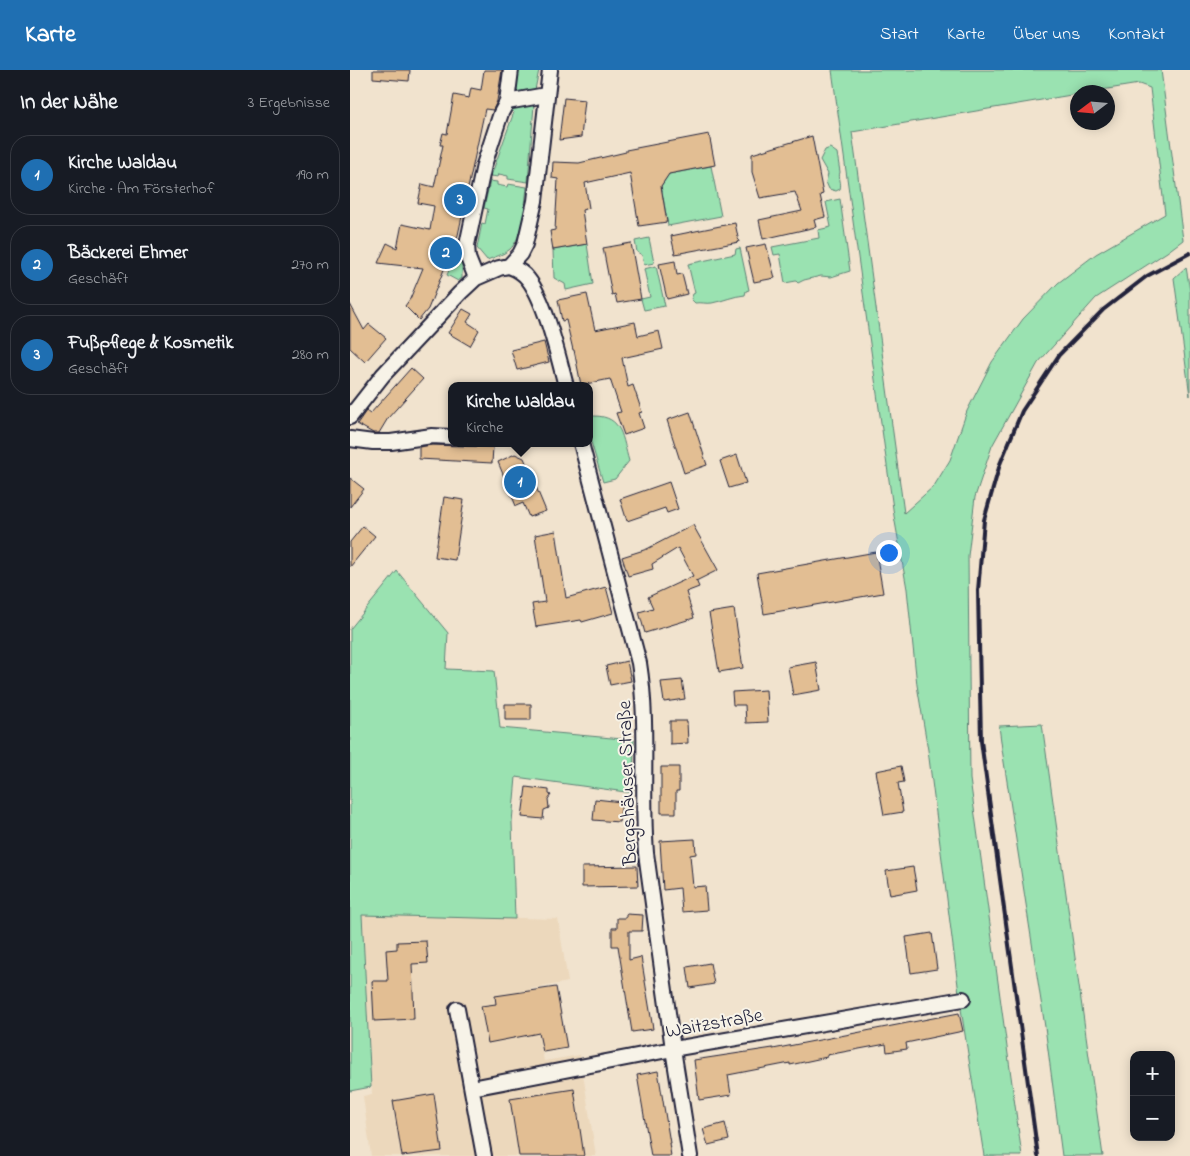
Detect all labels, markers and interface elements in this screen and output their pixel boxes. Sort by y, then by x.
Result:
text: Karte [25,18,76,53]
text: Start [880,22,919,48]
text: Karte [947,22,985,48]
text: Über uns [1013,22,1080,48]
text: Kontakt [1108,22,1165,48]
north arrow [1070,85,1115,130]
text: In der Nähe [20,88,118,118]
text: 3 Ergebnisse [248,91,330,115]
text: Kirche Waldau [68,150,177,177]
text: 1 [34,163,40,187]
text: 190 m [296,163,329,187]
text: Kirche · Am Försterhof [68,177,214,201]
pin: 3 [444,181,476,219]
pin: 2 [430,234,462,272]
text: Bäckerei Ehmer [68,240,188,267]
text: 2 [33,253,41,277]
text: 270 m [291,253,329,277]
text: Geschäft [68,267,128,291]
text: Fußpflege & Kosmetik [68,330,234,357]
text: 3 [34,343,40,367]
text: 280 m [292,343,329,367]
text: Geschäft [68,357,128,381]
popup [448,382,593,447]
text: Kirche Waldau [466,389,575,416]
text: Kirche [466,416,503,440]
pin: 1 [504,463,536,501]
your location [876,540,902,566]
street label: Bergshäuser Straße [611,700,647,867]
street label: Waitzstraße [663,1002,765,1047]
map controls [1130,1051,1175,1141]
button: + [1130,1051,1175,1096]
button: − [1130,1096,1175,1141]

